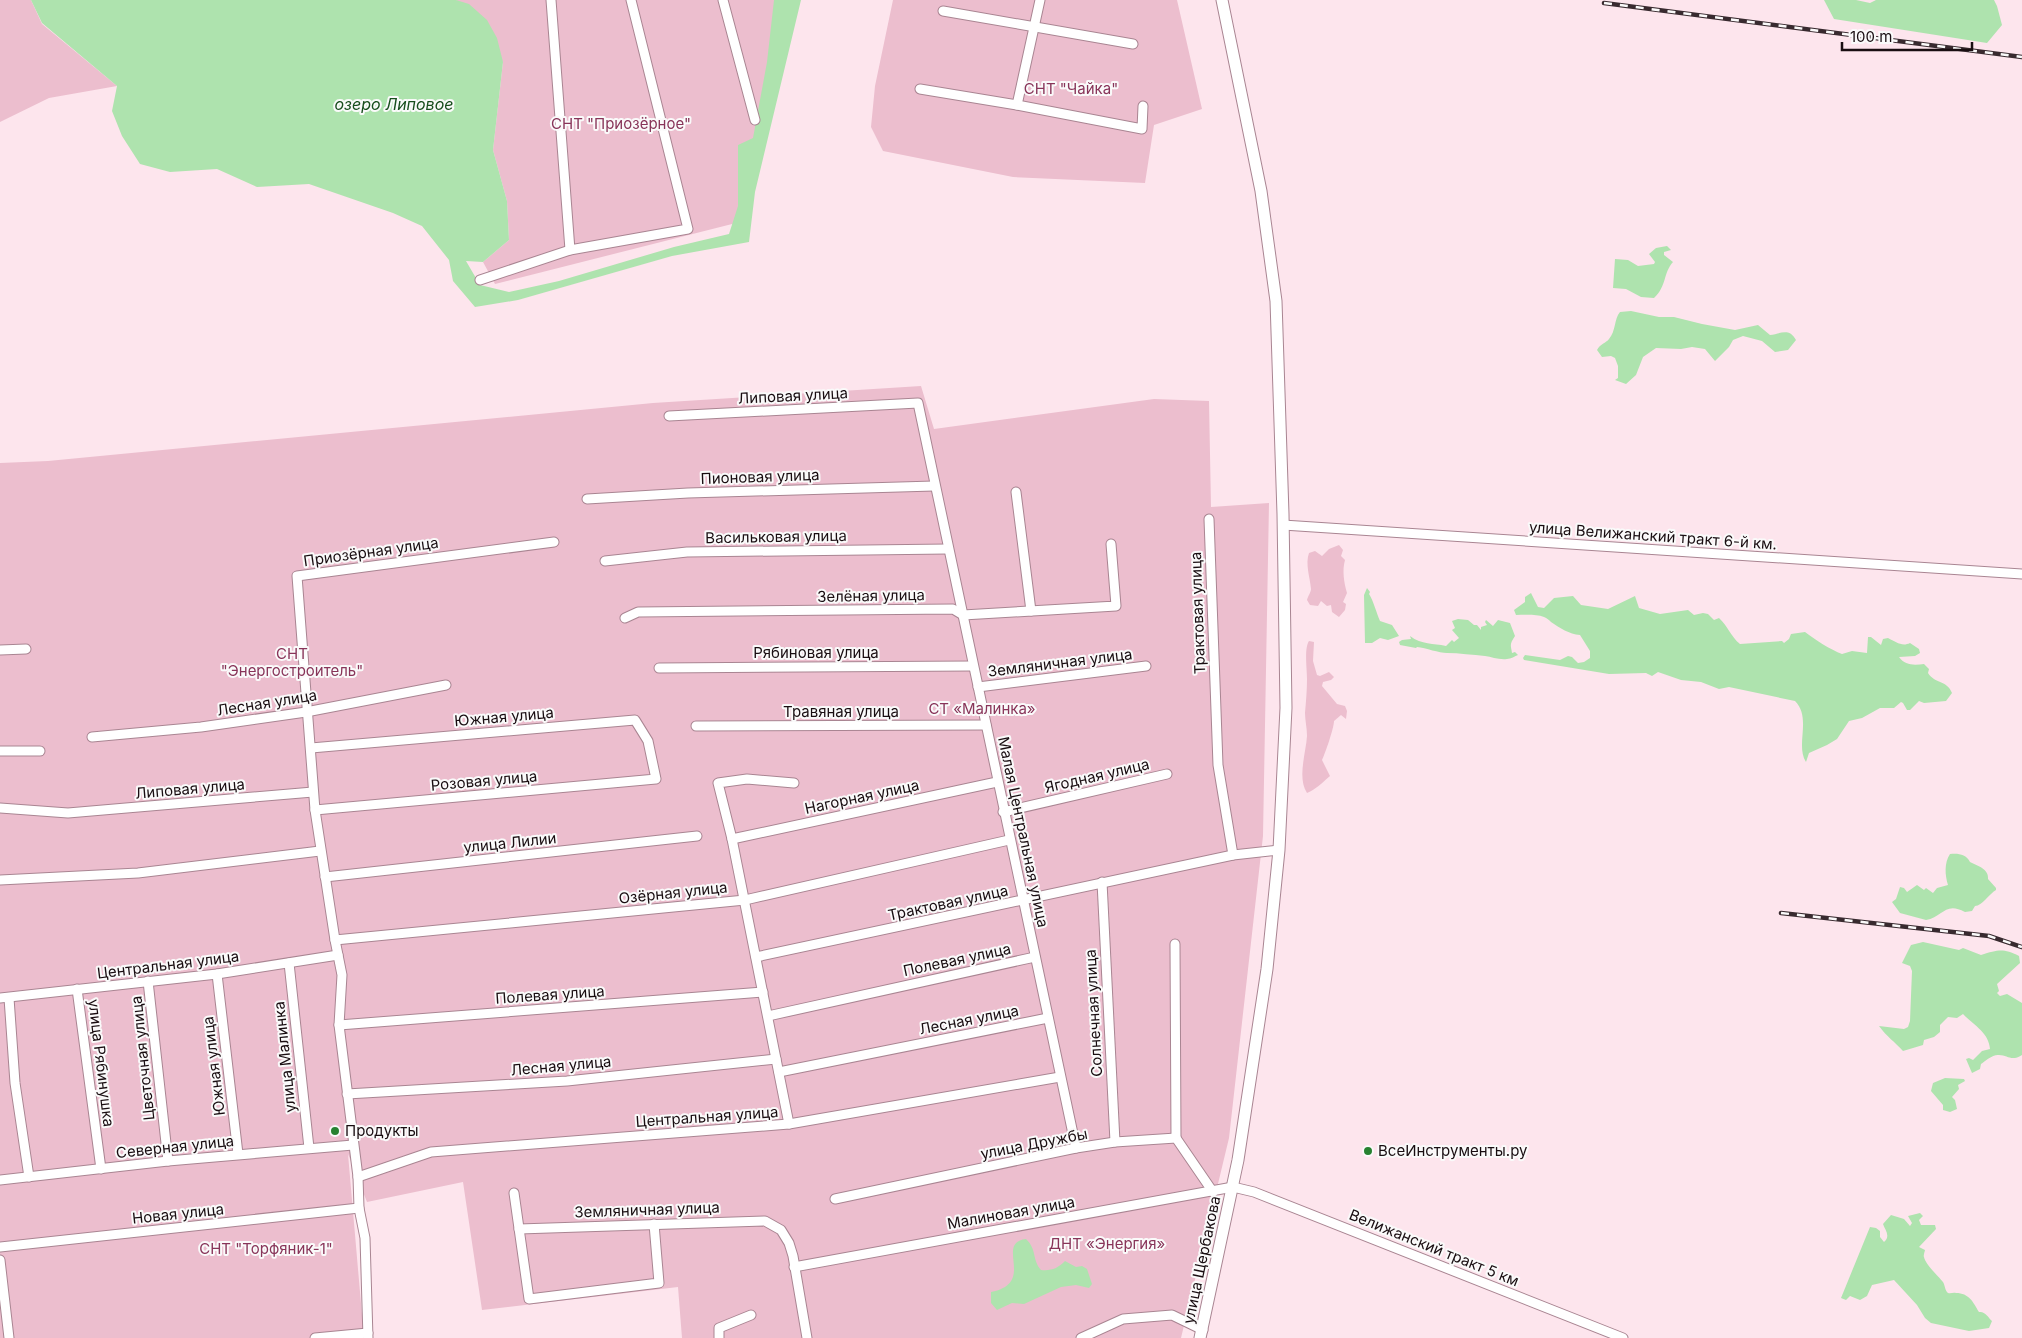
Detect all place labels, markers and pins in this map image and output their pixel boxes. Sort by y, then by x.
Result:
place label: Продукты [345,1121,419,1140]
marker: Продукты [329,1125,341,1137]
place label: ВсеИнструменты.ру [1378,1141,1528,1160]
marker: ВсеИнструменты.ру [1362,1145,1374,1157]

